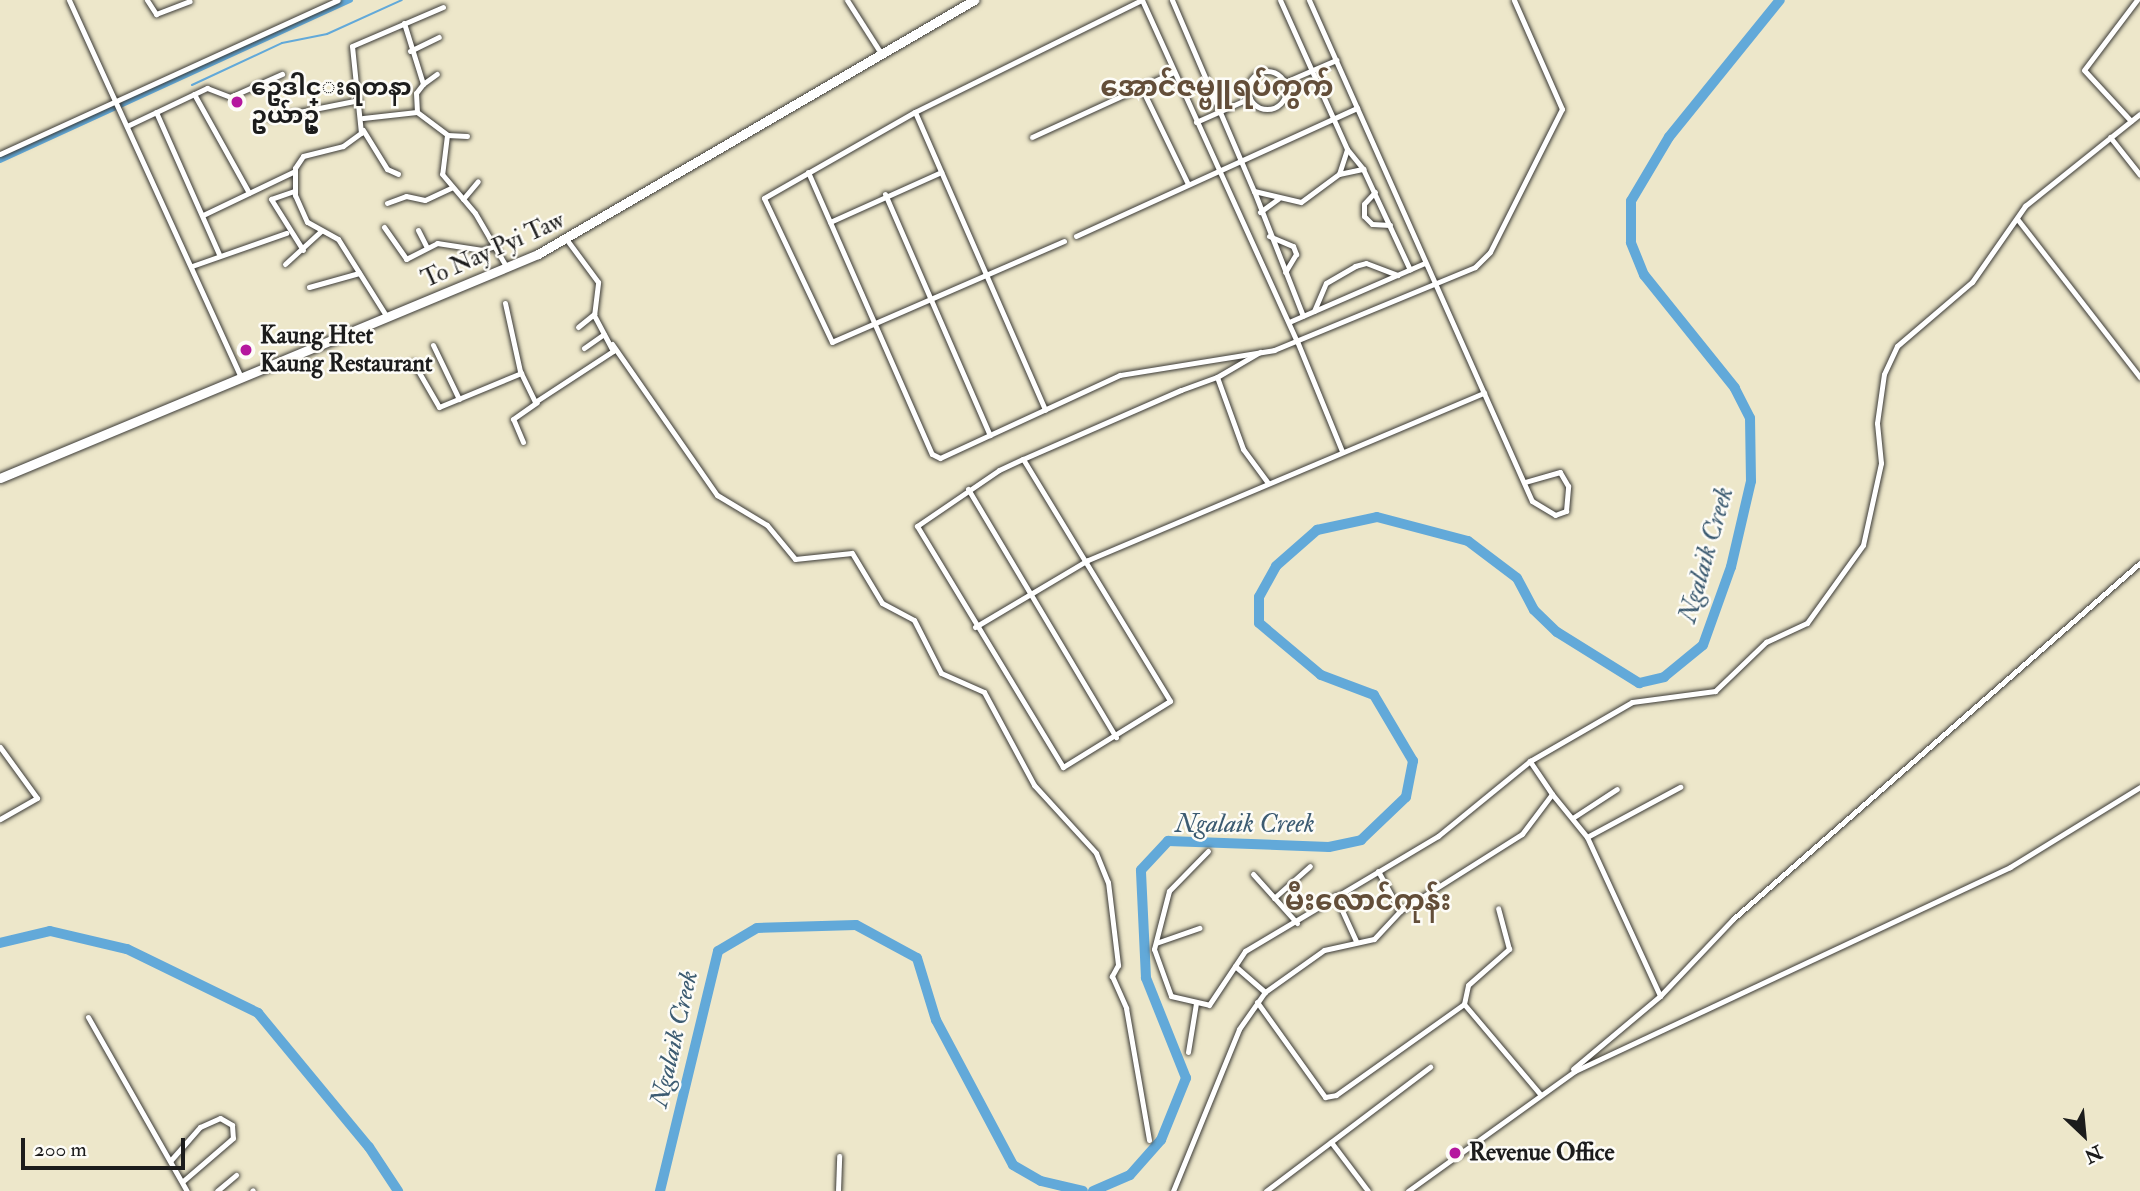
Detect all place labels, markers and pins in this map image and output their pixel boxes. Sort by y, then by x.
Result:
place label: ဥေဒါင္းရတနာ ဥယ်ာဥ္ [251,74,412,130]
marker: ဥေဒါင္းရတနာ ဥယ်ာဥ္ [229,94,245,110]
place label: Kaung Htet Kaung Restaurant [260,322,432,378]
marker: Kaung Htet Kaung Restaurant [238,342,254,358]
place label: Revenue Office [1469,1139,1614,1167]
marker: Revenue Office [1447,1145,1463,1161]

